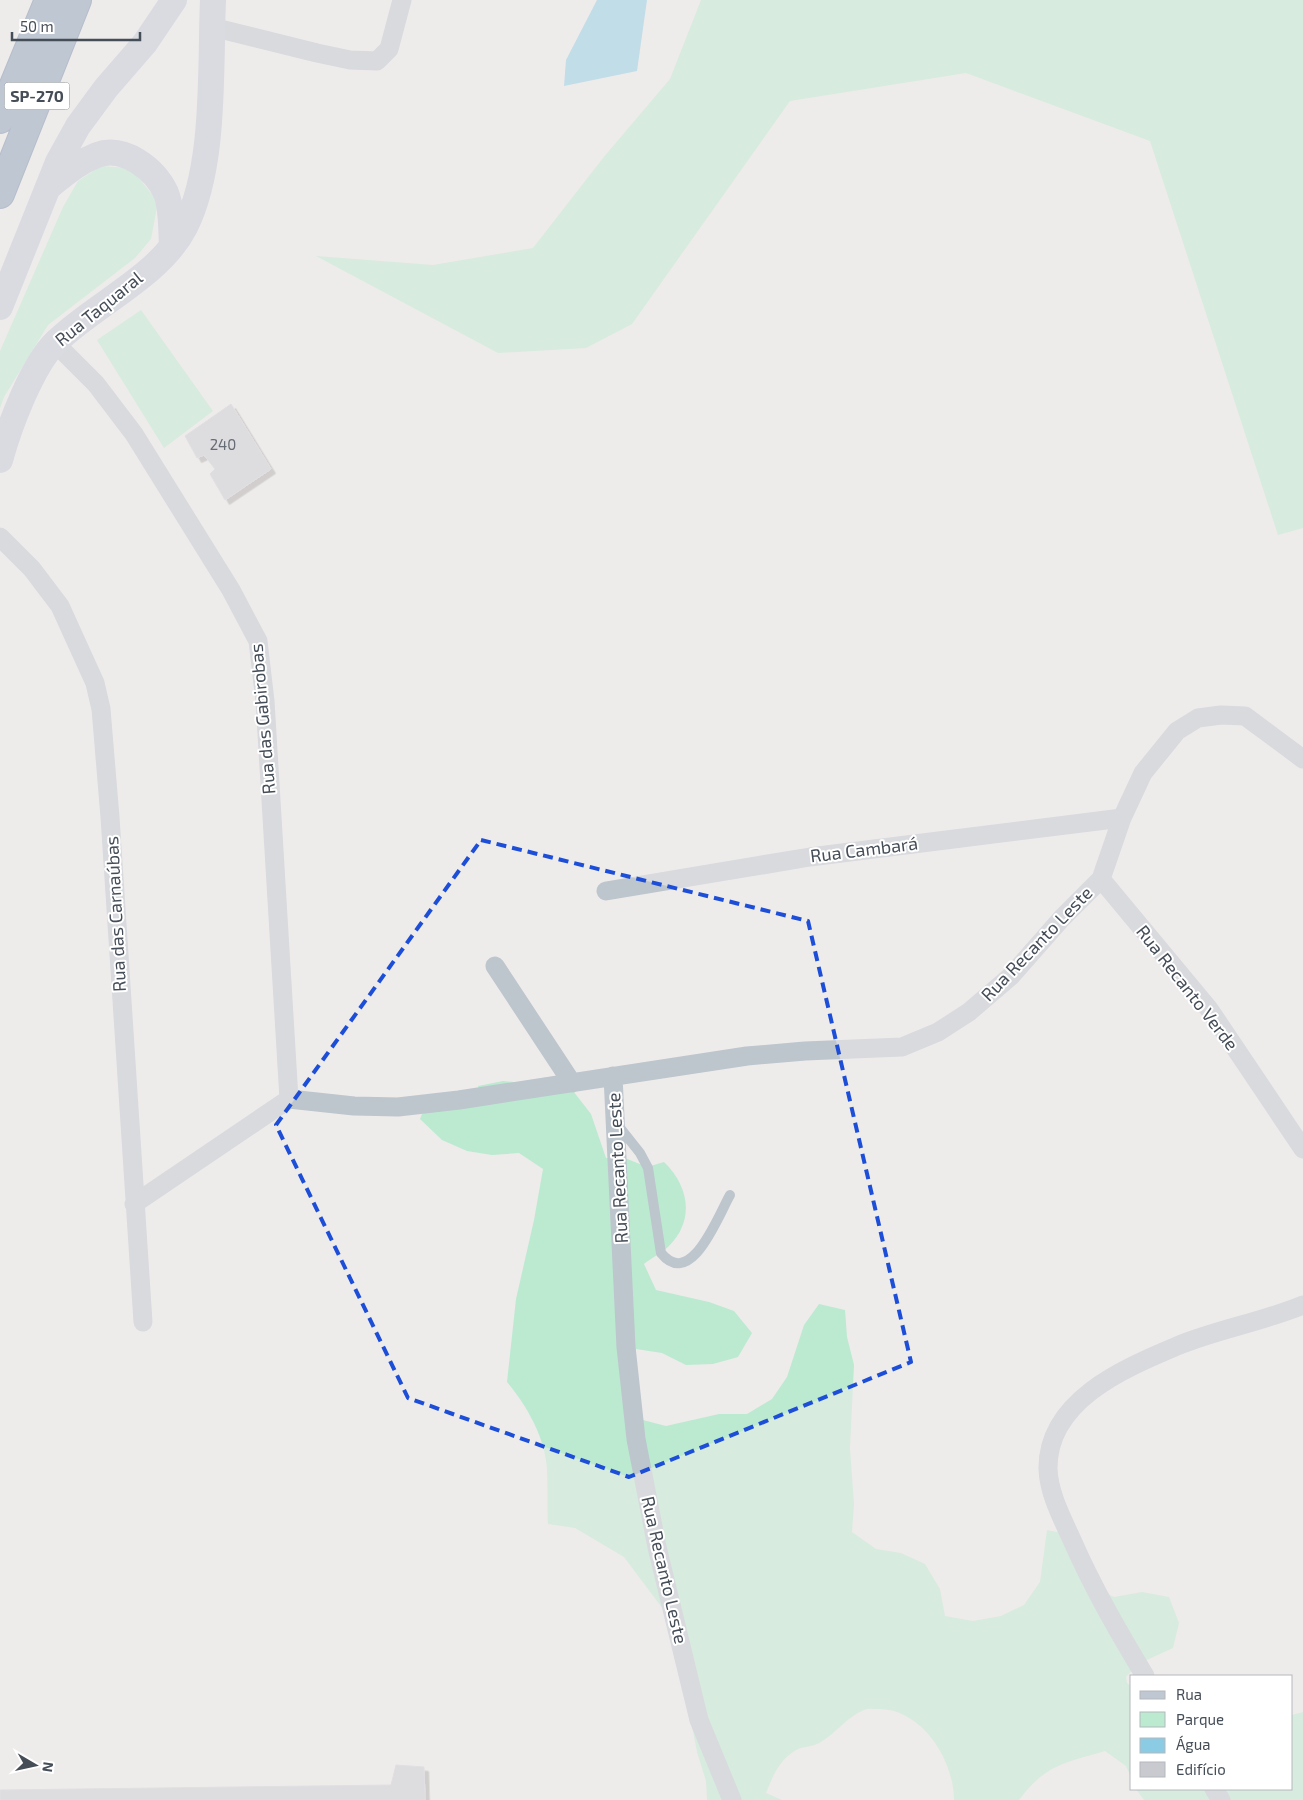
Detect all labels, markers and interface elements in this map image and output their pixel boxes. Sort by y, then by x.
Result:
scale bar [12,10,140,42]
text: 50 m [20,17,54,35]
road number: SP-270 [5,82,70,110]
street label: Rua Taquaral [50,266,147,350]
house number: 240 [210,435,236,453]
street label: Rua das Gabirobas [244,643,280,795]
street label: Rua Cambará [809,831,919,867]
street label: Rua das Carnaúbas [100,836,130,992]
street label: Rua Recanto Leste [976,881,1097,1005]
street label: Rua Recanto Verde [1132,920,1243,1054]
street label: Rua Recanto Leste [602,1092,632,1244]
street label: Rua Recanto Leste [637,1494,693,1646]
legend [1130,1675,1293,1790]
text: Rua [1176,1685,1202,1703]
text: Parque [1176,1710,1224,1728]
text: Água [1176,1735,1211,1753]
north arrow [10,1740,60,1790]
text: Edifício [1176,1760,1226,1778]
text: N [39,1761,58,1773]

